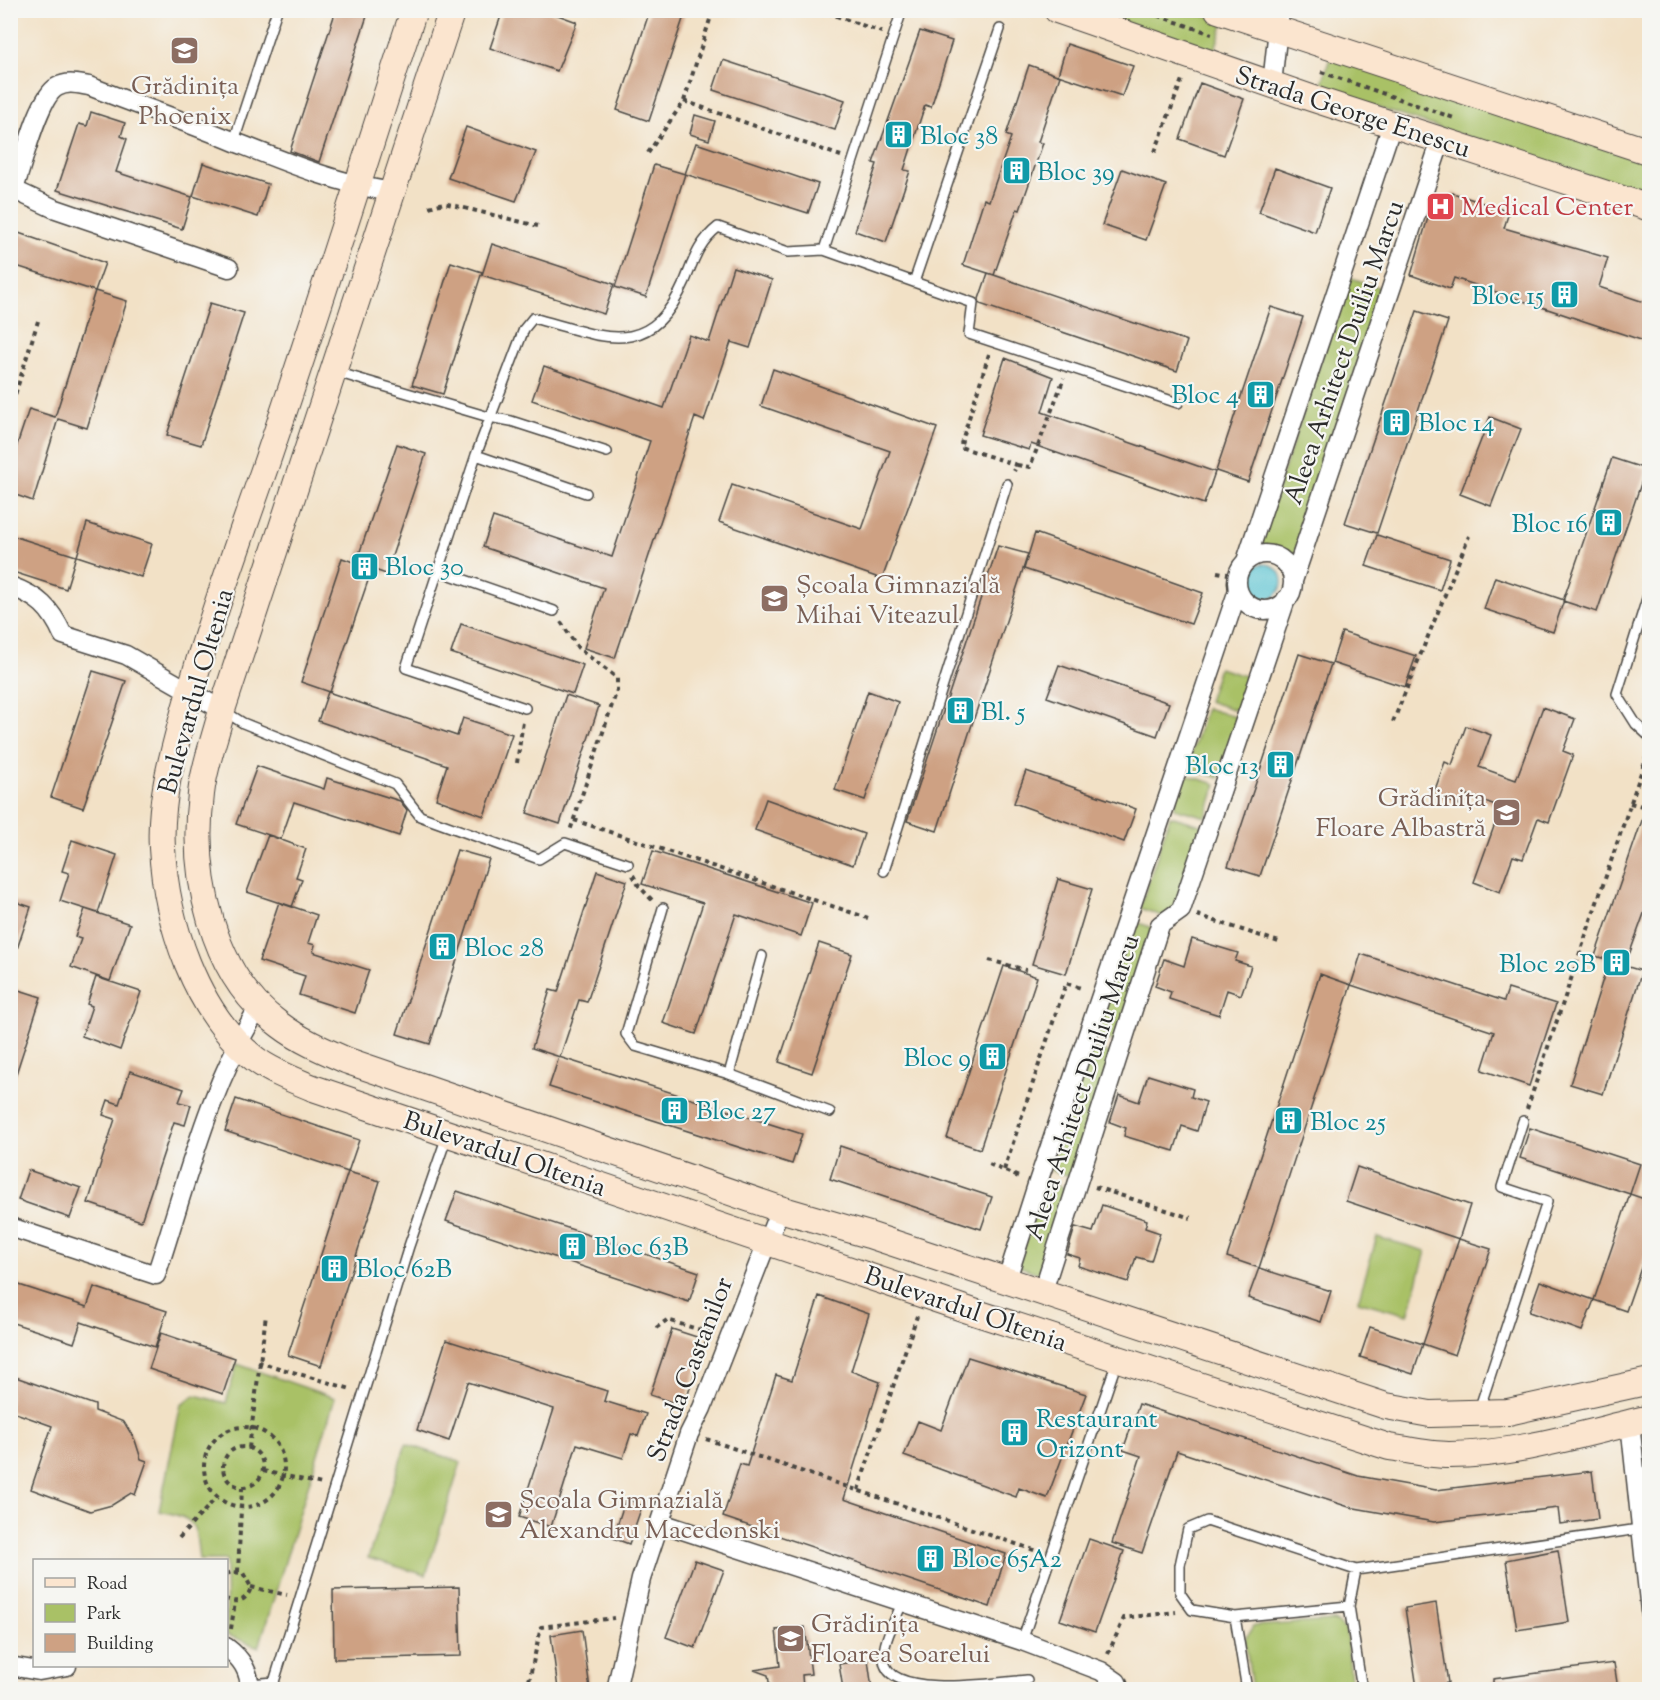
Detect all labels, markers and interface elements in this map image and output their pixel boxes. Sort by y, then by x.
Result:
school or university icon: Grădinița Phoenix [169,35,201,67]
street label: Strada George Enescu [1230,58,1475,169]
place label: Grădinița Phoenix [131,69,239,136]
building icon: Bloc 38 [883,119,915,151]
place label: Bloc 38 [920,119,998,156]
building icon: Bloc 39 [1000,155,1032,187]
place label: Bloc 39 [1037,155,1115,192]
hospital icon: Medical Center [1424,190,1456,222]
place label: Medical Center [1461,190,1634,227]
street label: Aleea Arhitect Duiliu Marcu [1276,196,1415,510]
place label: Bloc 15 [1472,279,1544,316]
building icon: Bloc 15 [1549,279,1581,311]
place label: Bloc 4 [1171,378,1239,415]
building icon: Bloc 4 [1244,378,1276,410]
building icon: Bloc 14 [1381,406,1413,438]
place label: Bloc 14 [1418,406,1495,443]
place label: Bloc 16 [1511,507,1588,544]
building icon: Bloc 16 [1593,507,1625,539]
building icon: Bloc 30 [348,550,380,582]
place label: Bloc 30 [385,550,464,587]
place label: Școala Gimnazială Mihai Viteazul [796,568,1000,635]
school or university icon: Școala Gimnazială Mihai Viteazul [759,583,791,615]
street label: Bulevardul Oltenia [150,585,244,799]
building icon: Bl. 5 [944,695,976,727]
place label: Bl. 5 [981,695,1026,732]
place label: Bloc 13 [1185,749,1259,786]
building icon: Bloc 13 [1264,749,1296,781]
place label: Grădinița Floare Albastră [1316,781,1486,848]
school or university icon: Grădinița Floare Albastră [1491,796,1523,828]
street label: Aleea Arhitect Duiliu Marcu [1016,930,1150,1245]
building icon: Bloc 28 [427,931,459,963]
place label: Bloc 28 [464,931,544,968]
place label: Bloc 20B [1499,947,1596,984]
building icon: Bloc 20B [1601,947,1633,979]
place label: Bloc 9 [904,1041,971,1078]
building icon: Bloc 9 [976,1041,1008,1073]
building icon: Bloc 27 [659,1094,691,1126]
place label: Bloc 27 [696,1094,776,1131]
street label: Bulevardul Oltenia [398,1103,611,1207]
building icon: Bloc 25 [1273,1105,1305,1137]
place label: Bloc 25 [1310,1105,1386,1142]
building icon: Bloc 63B [557,1230,589,1262]
place label: Bloc 63B [594,1230,689,1267]
building icon: Bloc 62B [319,1252,351,1284]
place label: Bloc 62B [356,1252,452,1289]
street label: Bulevardul Oltenia [859,1258,1072,1362]
street label: Strada Castanilor [639,1272,744,1468]
place label: Restaurant Orizont [1036,1402,1158,1469]
building icon: Restaurant Orizont [999,1417,1031,1449]
place label: Școala Gimnazială Alexandru Macedonski [519,1483,780,1550]
school or university icon: Școala Gimnazială Alexandru Macedonski [482,1498,514,1530]
building icon: Bloc 65A2 [915,1542,947,1574]
place label: Bloc 65A2 [952,1542,1062,1579]
legend [33,1559,228,1667]
text: Road [87,1572,127,1598]
text: Park [87,1602,122,1628]
place label: Grădinița Floarea Soarelui [811,1607,990,1674]
school or university icon: Grădinița Floarea Soarelui [774,1622,806,1654]
text: Building [87,1632,153,1658]

